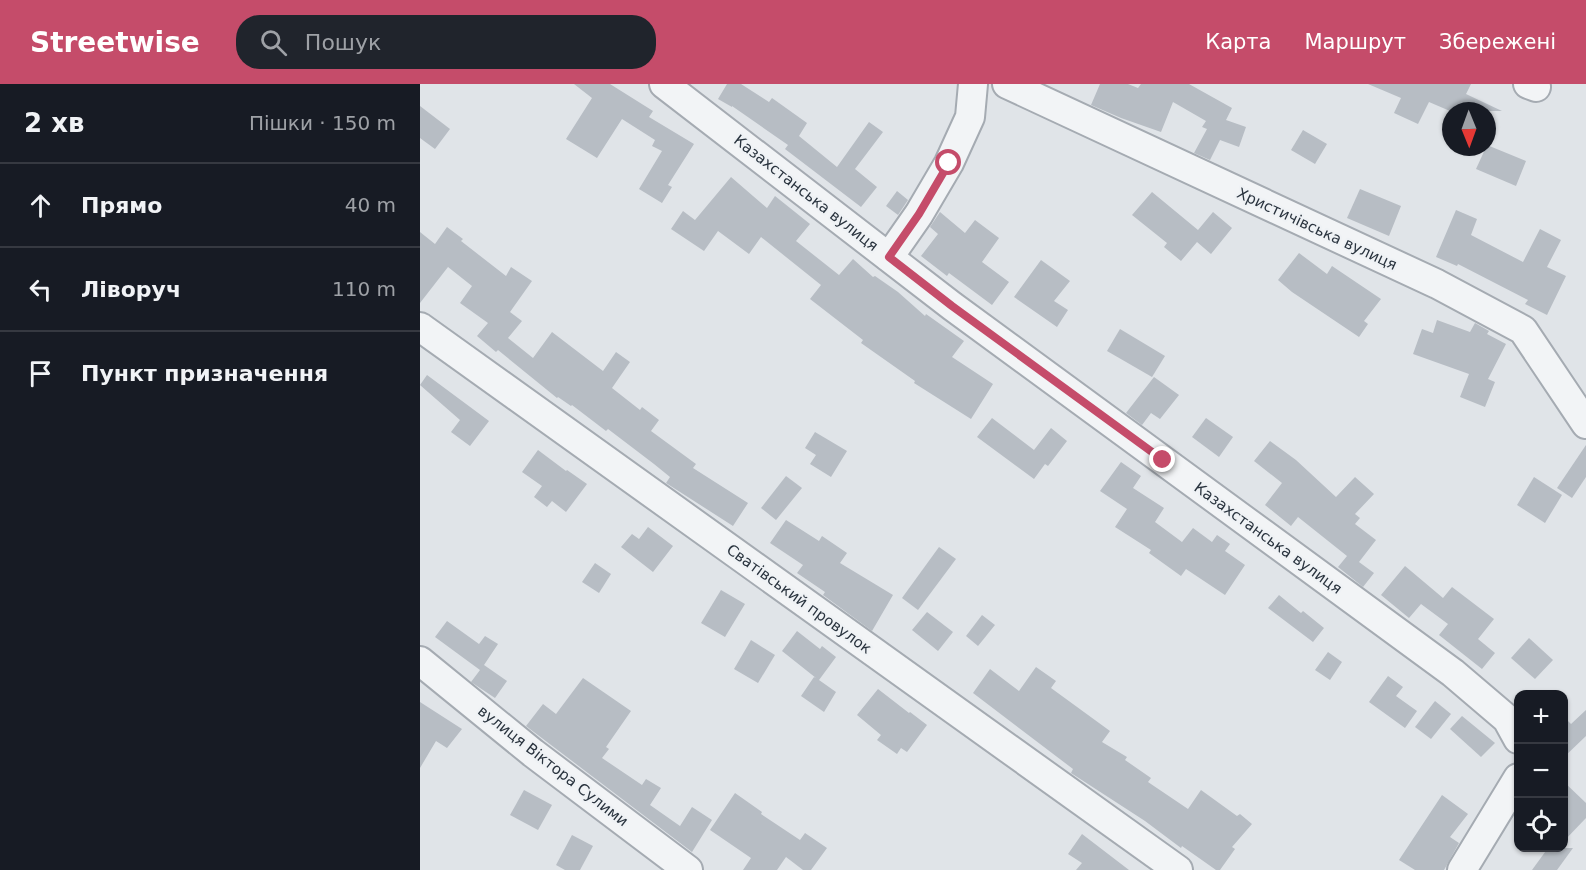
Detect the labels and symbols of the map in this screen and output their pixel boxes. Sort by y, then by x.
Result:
north arrow [1442,102,1496,156]
street label: Казахстанська вулиця [730,131,882,255]
route start [935,149,961,175]
street label: Христичівська вулиця [1234,184,1400,274]
route end [1149,446,1175,472]
street label: Казахстанська вулиця [1191,478,1345,598]
street label: Сватівський провулок [723,540,875,658]
street label: вулиця Віктора Сулими [474,702,632,830]

